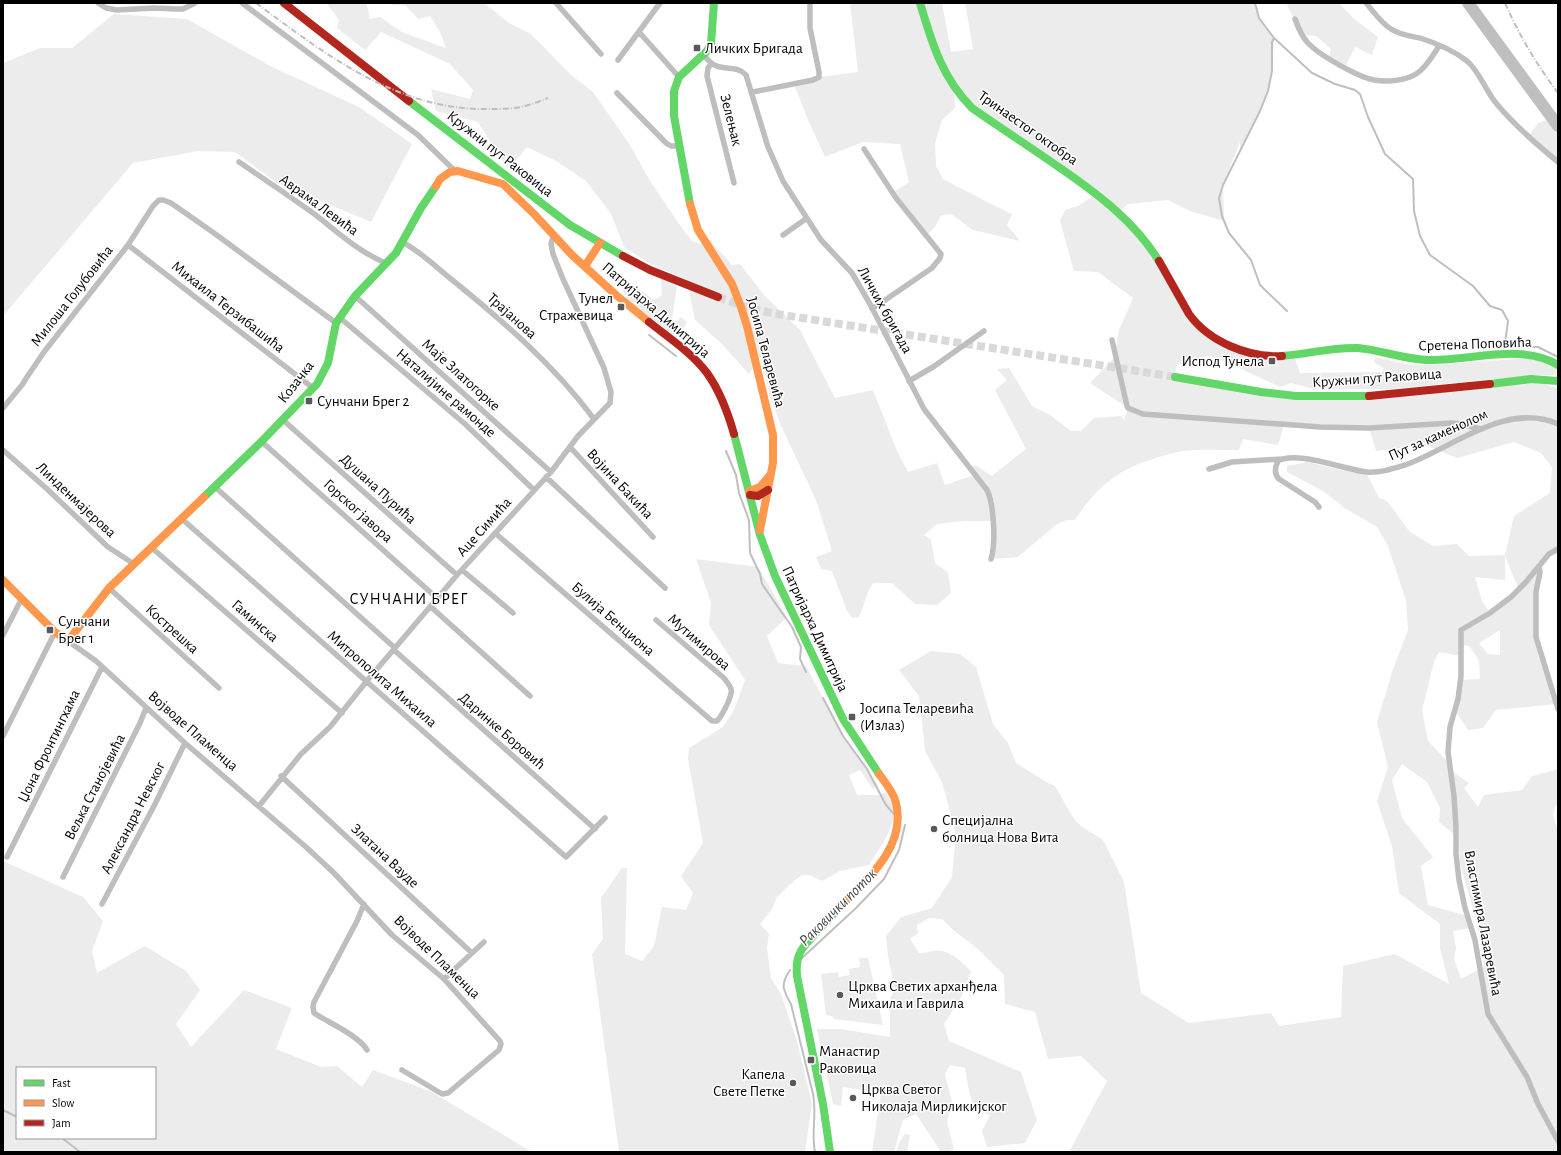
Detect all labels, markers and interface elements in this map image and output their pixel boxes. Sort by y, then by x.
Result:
place label: Личких Бригада [705,41,803,56]
marker: Личких Бригада [692,43,702,53]
street label: Тринаестог октобра [976,88,1081,168]
street label: Зелењак [717,93,745,148]
street label: Кружни пут Раковица [444,108,556,200]
street label: Аврама Левића [277,171,361,239]
street label: Милоша Голубовића [28,243,116,349]
street label: Михаила Терзибашића [169,258,287,356]
street label: Патријарха Димитрија [599,259,713,361]
street label: Личких бригада [855,264,915,356]
street label: Трајанова [485,290,540,342]
place label: Тунел Стражевица [539,291,613,323]
street label: Јосипа Теларевића [744,295,788,409]
marker: Тунел Стражевица [616,302,626,312]
street label: Сретена Поповића [1418,335,1532,353]
street label: Маје Златогорке [419,336,503,414]
street label: Наталијине рамонде [393,346,499,440]
place label: Испод Тунела [1182,354,1264,369]
marker: Испод Тунела [1267,356,1277,366]
street label: Козачка [275,358,317,406]
street label: Кружни пут Раковица [1312,366,1442,390]
place label: Сунчани Брег 2 [317,394,409,409]
marker: Сунчани Брег 2 [304,396,314,406]
street label: Пут за каменолом [1386,406,1490,464]
street label: Војина Бакића [584,446,656,522]
street label: Душана Пурића [337,451,419,527]
street label: Линденмајерова [33,460,119,541]
street label: Горског јавора [321,476,395,546]
street label: Аце Симића [454,494,514,559]
street label: Патријарха Димитрија [779,564,851,694]
street label: Булија Бенциона [569,579,657,659]
district label: СУНЧАНИ БРЕГ [350,591,468,607]
street label: Гаминска [229,597,281,645]
street label: Кострешка [143,601,201,657]
street label: Мутимирова [665,611,733,673]
place label: Сунчани Брег 1 [58,614,110,646]
marker: Сунчани Брег 1 [45,625,55,635]
street label: Митрополита Михаила [325,628,440,730]
street label: Џона Фронтингхама [15,687,83,805]
street label: Војводе Пламенца [145,688,241,774]
street label: Даринке Боровић [456,690,548,772]
place label: Јосипа Теларевића (Излаз) [860,701,974,733]
marker: Јосипа Теларевића (Излаз) [847,712,857,722]
street label: Вељка Станојевића [62,732,128,842]
street label: Александра Невског [98,759,168,876]
place label: Специјална болница Нова Вита [942,813,1059,845]
street label: Златана Вауде [348,821,422,891]
marker: Специјална болница Нова Вита [929,824,939,834]
street label: Властимира Лазаревића [1462,849,1504,997]
water label: Раковички поток [796,865,880,949]
street label: Војводе Пламенца [391,912,483,1002]
place label: Црква Светих арханђела Михаила и Гаврила [848,979,997,1011]
marker: Црква Светих арханђела Михаила и Гаврила [835,990,845,1000]
place label: Манастир Раковица [819,1044,880,1076]
marker: Манастир Раковица [806,1055,816,1065]
legend [16,1067,156,1139]
place label: Капела Свете Петке [713,1067,785,1099]
text: Fast [52,1077,71,1089]
marker: Капела Свете Петке [788,1078,798,1088]
place label: Црква Светог Николаја Мирликијског [861,1082,1007,1114]
marker: Црква Светог Николаја Мирликијског [848,1093,858,1103]
text: Slow [52,1097,74,1109]
text: Jam [52,1117,71,1129]

